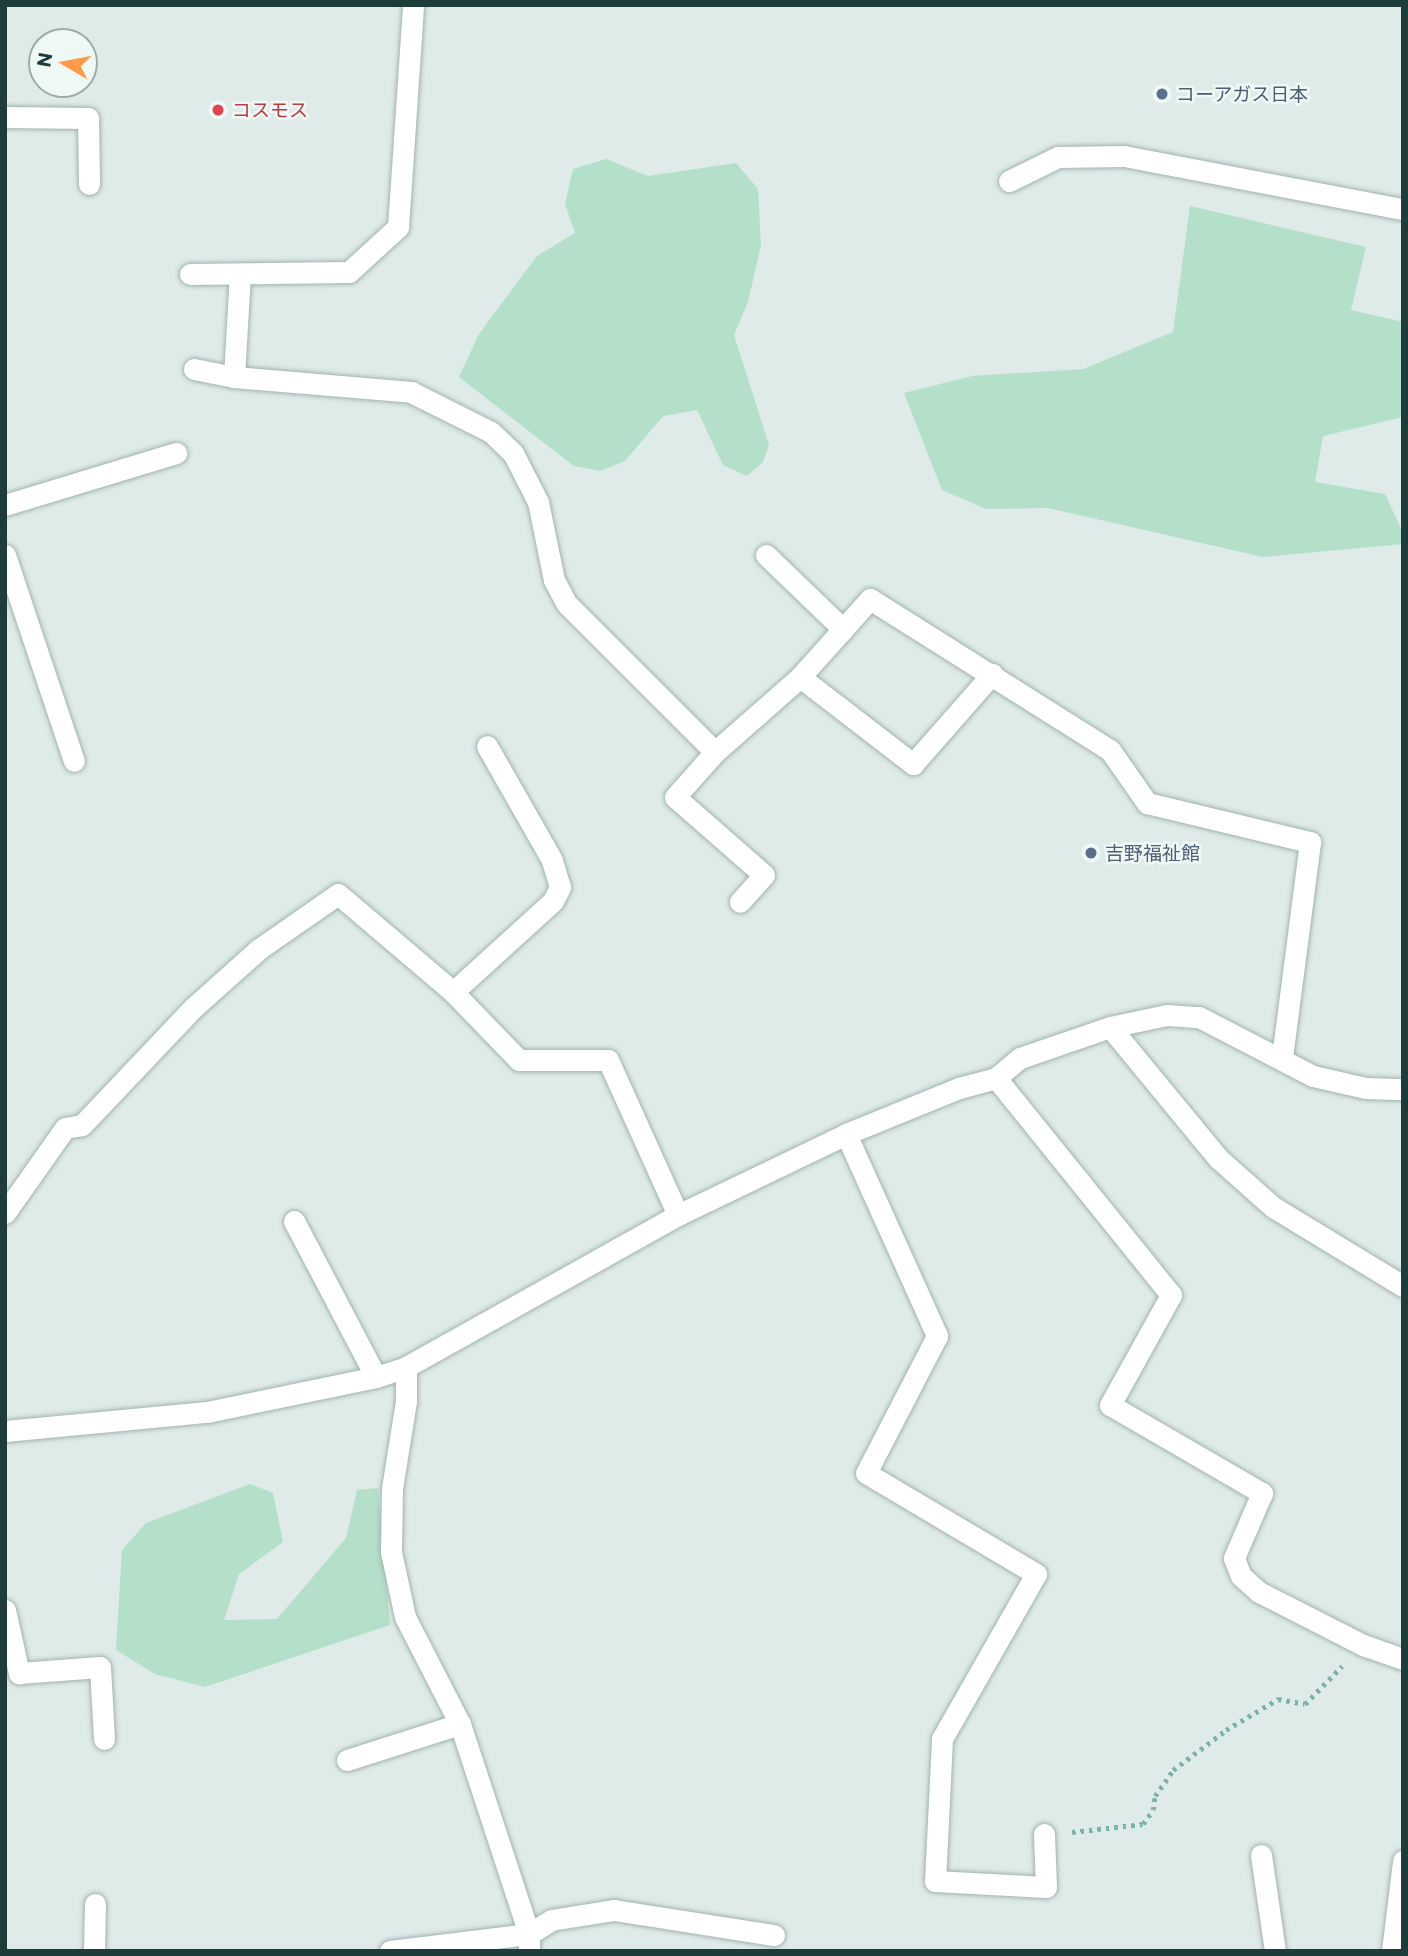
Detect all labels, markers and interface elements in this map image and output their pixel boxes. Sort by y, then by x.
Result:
north arrow [28,28,98,98]
text: N [31,51,56,69]
place label: コーアガス日本 [1176,83,1309,105]
marker: コーアガス日本 [1154,86,1170,102]
place label: コスモス [232,99,308,121]
marker: コスモス [210,102,226,118]
place label: 吉野福祉館 [1105,842,1200,864]
marker: 吉野福祉館 [1083,845,1099,861]

